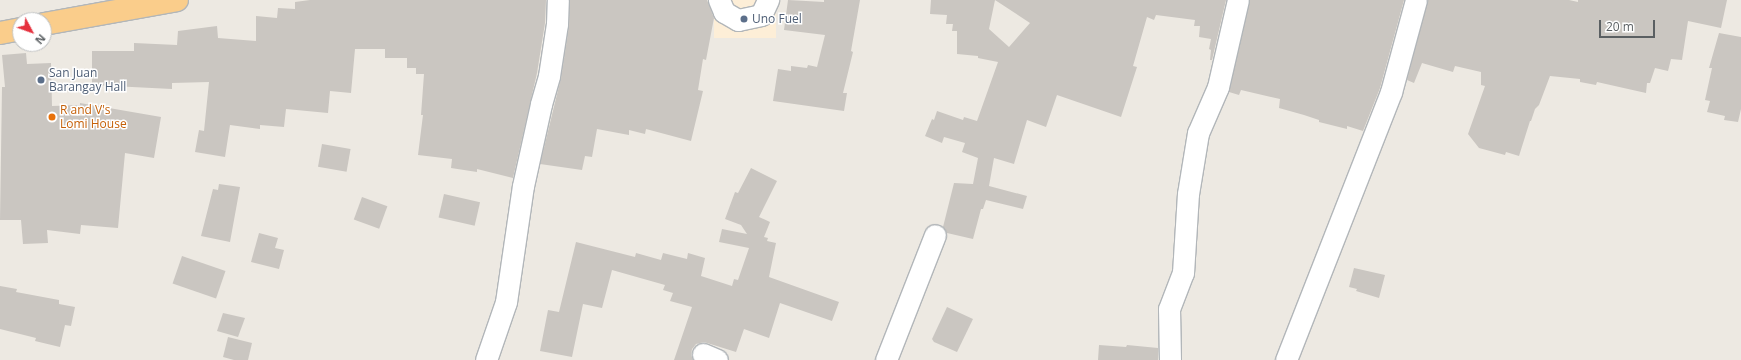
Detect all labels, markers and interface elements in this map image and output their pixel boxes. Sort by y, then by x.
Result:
north arrow [12,12,52,52]
place label: Uno Fuel [752,12,802,26]
scale bar [1601,12,1657,38]
marker: Uno Fuel [739,14,749,24]
text: 20 m [1606,18,1634,35]
text: N [32,31,49,48]
place label: San Juan Barangay Hall [49,66,126,94]
marker: San Juan Barangay Hall [36,75,46,85]
place label: R and V's Lomi House [60,103,127,131]
marker: R and V's Lomi House [47,112,57,122]

